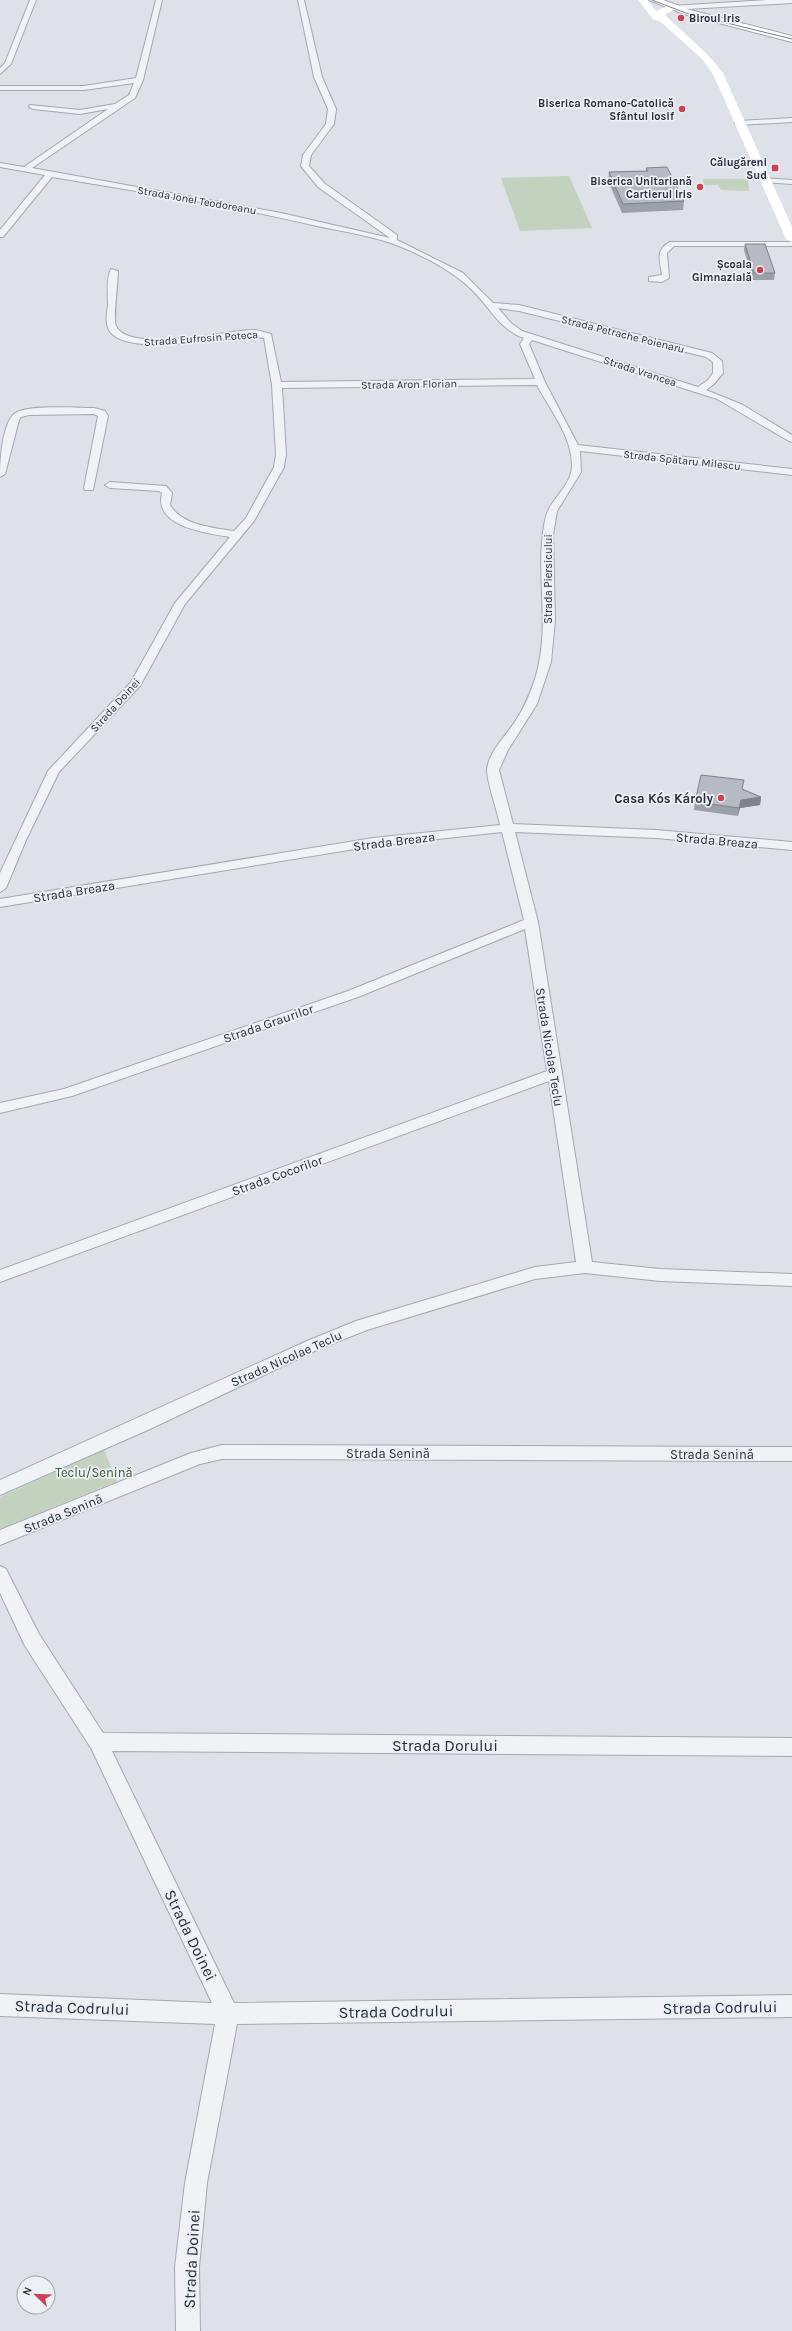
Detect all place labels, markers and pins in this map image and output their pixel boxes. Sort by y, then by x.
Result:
place label: Biroul Iris [689,12,741,25]
marker: Biroul Iris [676,13,686,23]
place label: Biserica Romano-Catolică Sfântul Iosif [538,97,675,123]
marker: Biserica Romano-Catolică Sfântul Iosif [677,104,687,114]
place label: Călugăreni Sud [710,156,767,182]
marker: Călugăreni Sud [770,163,780,173]
place label: Biserica Unitariană Cartierul Iris [590,175,692,201]
marker: Biserica Unitariană Cartierul Iris [695,182,705,192]
place label: Școala Gimnazială [692,258,752,284]
marker: Școala Gimnazială [755,265,765,275]
place label: Casa Kós Károly [614,791,713,806]
marker: Casa Kós Károly [716,793,726,803]

